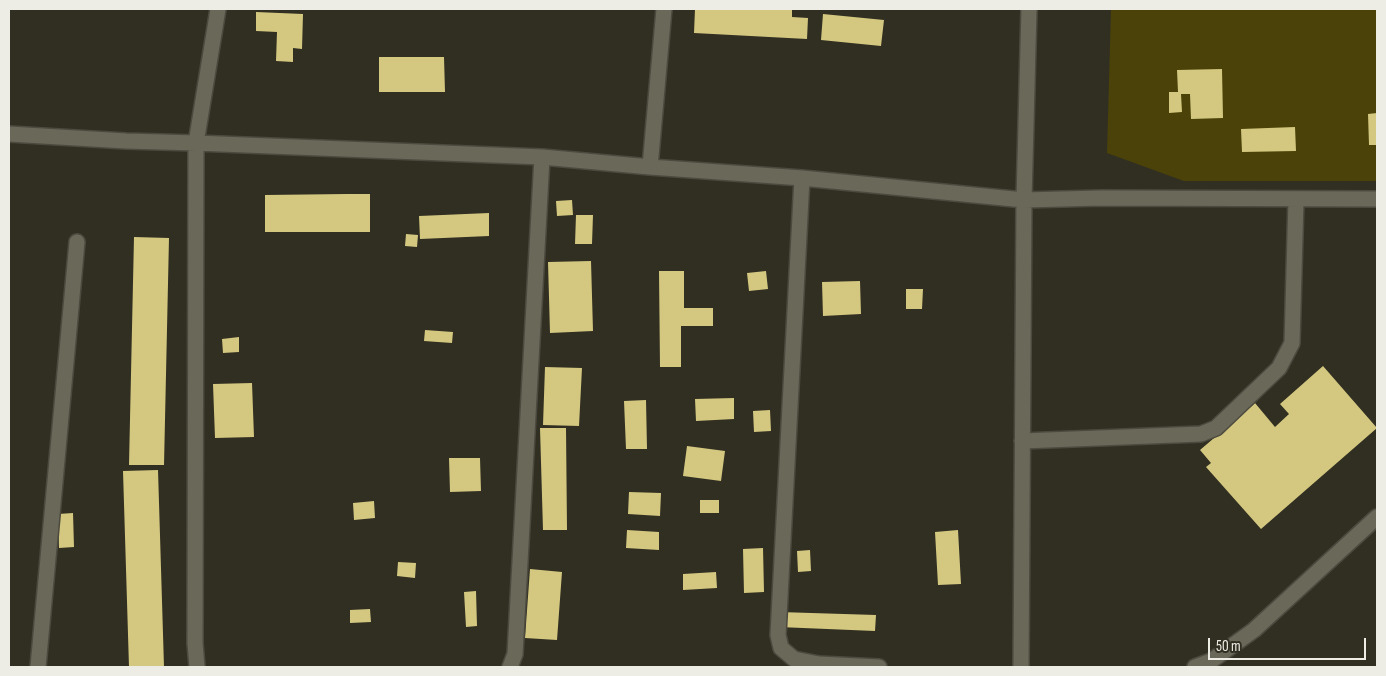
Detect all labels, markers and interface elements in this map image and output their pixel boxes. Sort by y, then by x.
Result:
scale bar [1211,628,1368,660]
text: 50 m [1216,637,1241,656]

